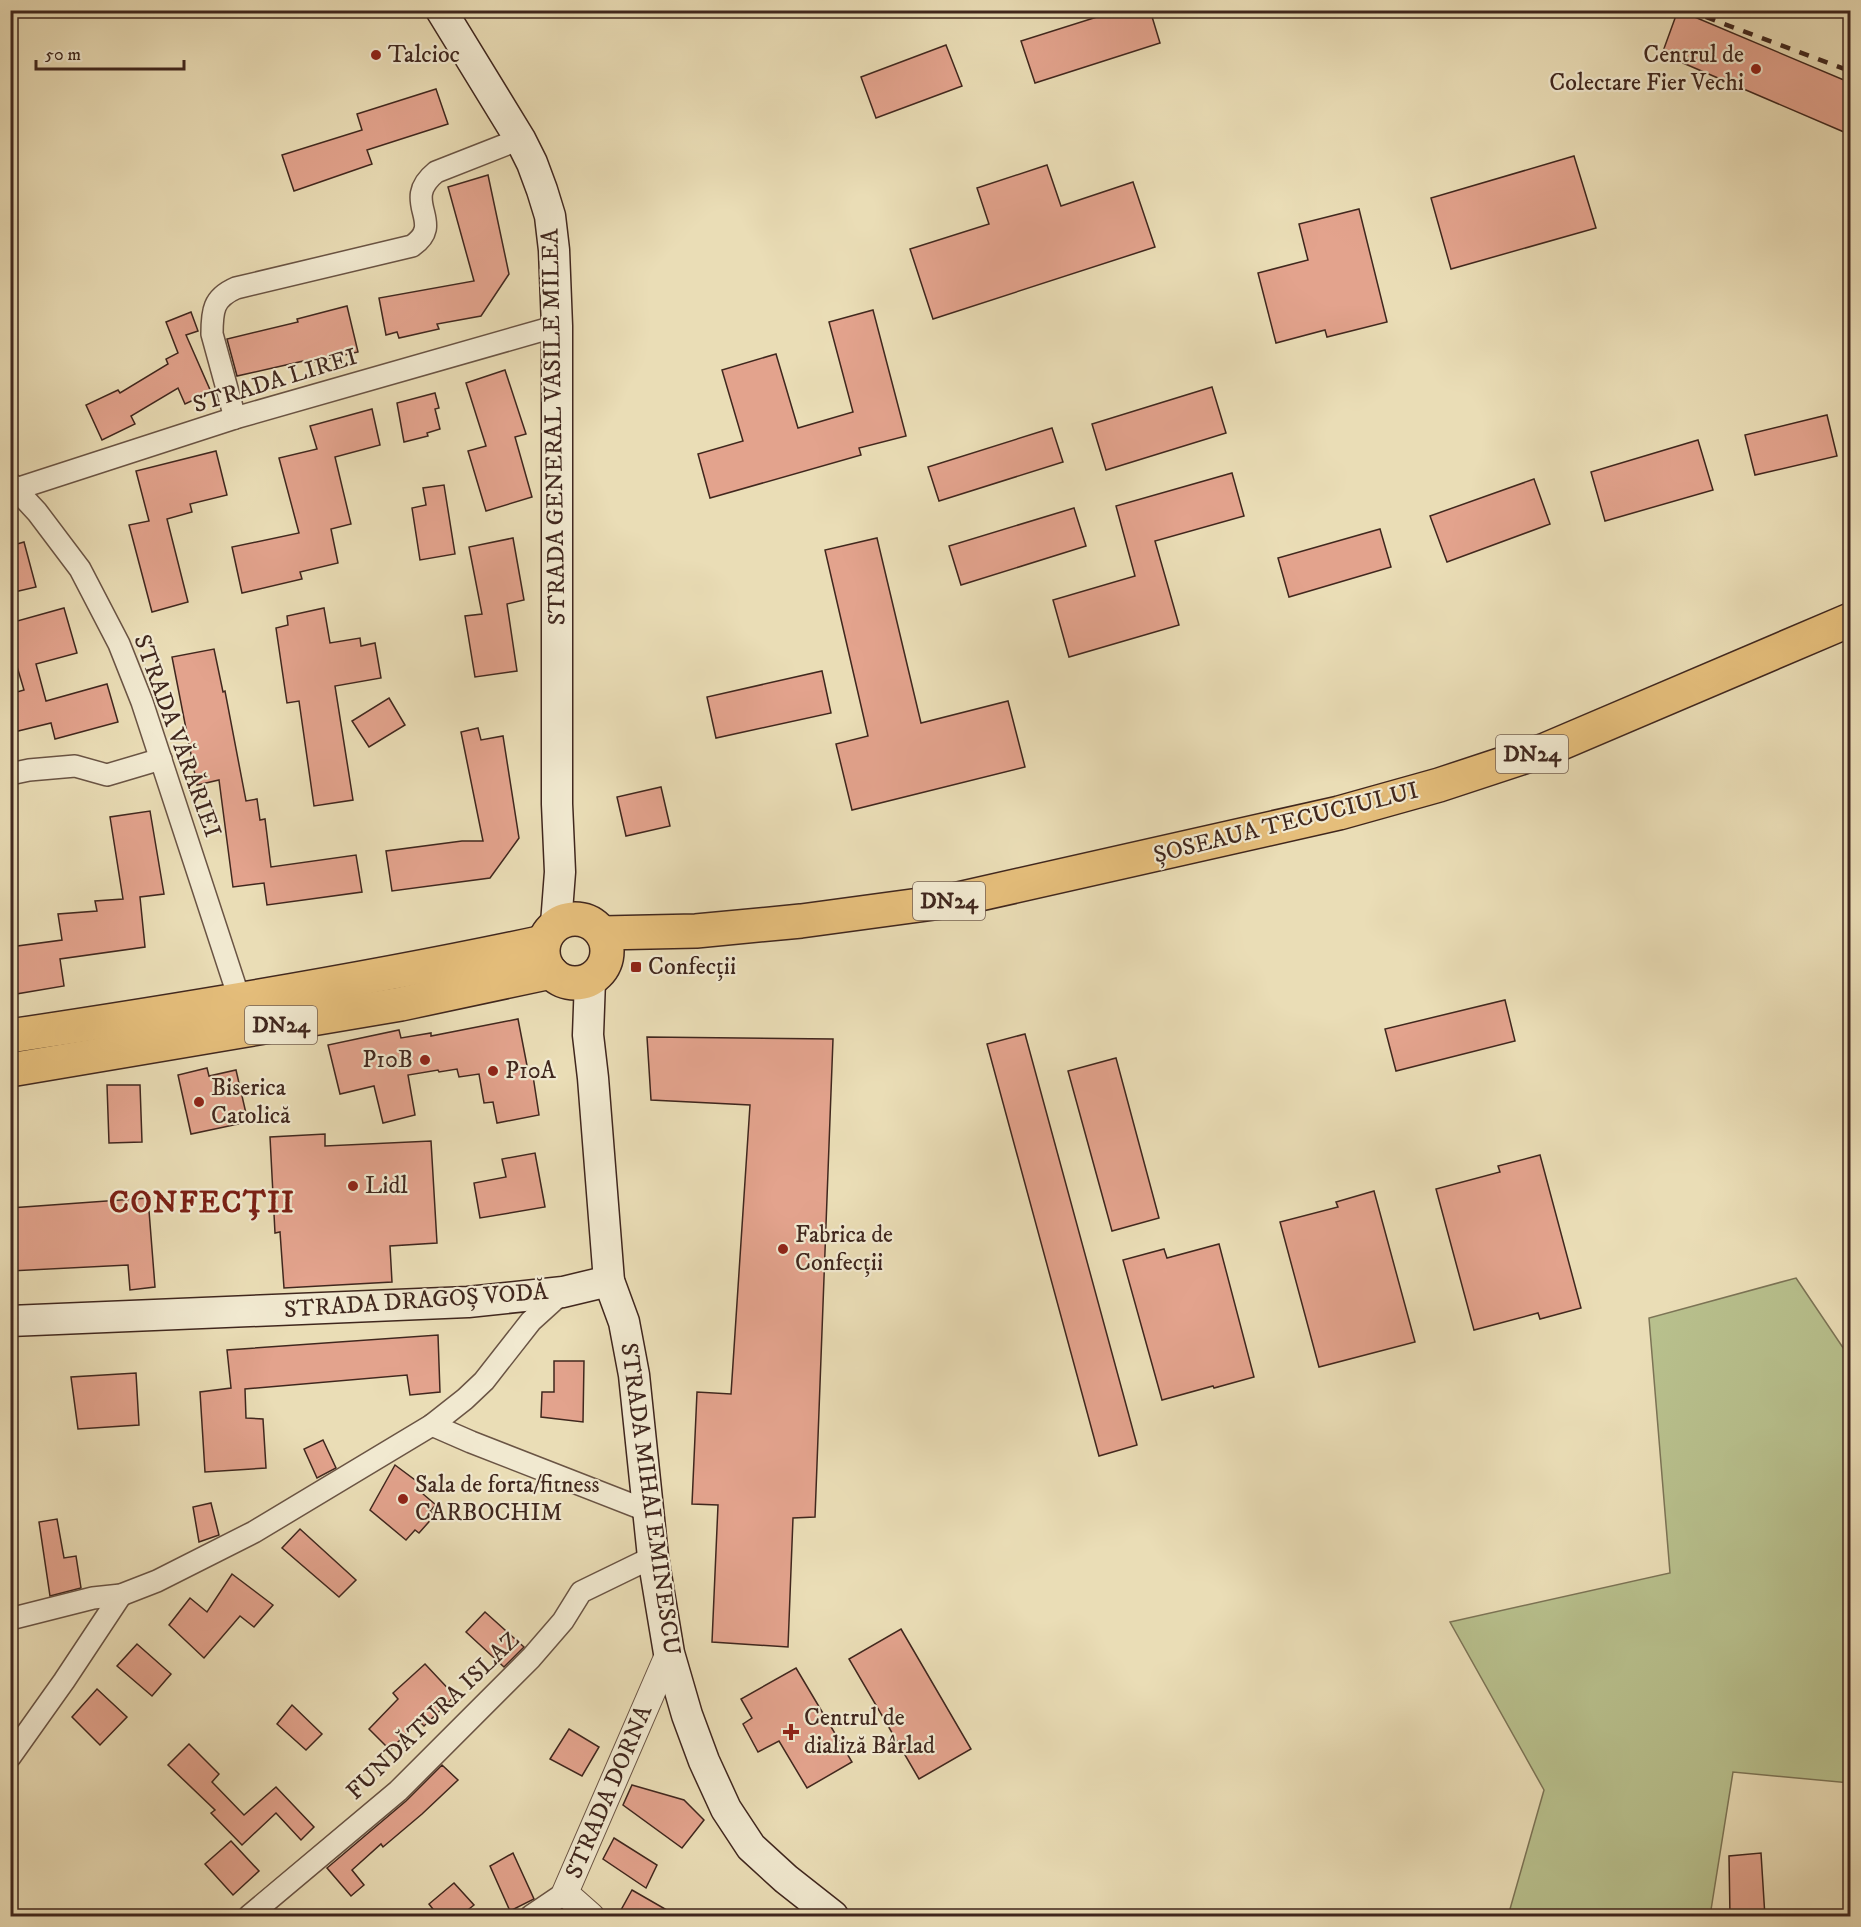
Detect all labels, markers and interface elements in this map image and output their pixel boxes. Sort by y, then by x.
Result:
scale bar [36,33,184,71]
place label: Talcioc [388,40,460,70]
place label: Centrul de Colectare Fier Vechi [1549,40,1744,98]
text: 50 m [45,44,81,66]
marker: Talcioc [369,48,383,62]
marker: Centrul de Colectare Fier Vechi [1749,62,1763,76]
street label: STRADA GENERAL VASILE MILEA [536,228,572,626]
street label: STRADA LIREI [189,342,361,420]
street label: STRADA VĂRĂRIEI [126,630,229,842]
road number: DN24 [1496,735,1568,773]
street label: ȘOSEAUA TECUCIULUI [1151,776,1422,870]
road number: DN24 [913,882,985,920]
place label: Confecții [648,952,736,982]
marker: Confecții [629,960,643,974]
road number: DN24 [245,1006,317,1044]
place label: P10B [362,1045,413,1075]
marker: P10B [418,1053,432,1067]
place label: P10A [505,1056,557,1086]
marker: P10A [486,1064,500,1078]
place label: Biserica Catolică [211,1073,291,1131]
marker: Biserica Catolică [192,1095,206,1109]
place label: Lidl [365,1171,408,1201]
marker: Lidl [346,1179,360,1193]
district label: CONFECȚII [109,1185,295,1222]
place label: Fabrica de Confecții [795,1220,893,1278]
marker: Fabrica de Confecții [776,1242,790,1256]
street label: STRADA DRAGOȘ VODĂ [283,1276,550,1325]
street label: STRADA MIHAI EMINESCU [613,1341,687,1657]
place label: Sala de forta/fitness CARBOCHIM [415,1470,600,1528]
marker: Sala de forta/fitness CARBOCHIM [396,1492,410,1506]
street label: FUNDĂTURA ISLAZ [339,1625,526,1806]
street label: STRADA DORNA [559,1700,659,1883]
place label: Centrul de dializă Bârlad [804,1703,935,1761]
marker: Centrul de dializă Bârlad [782,1723,800,1741]

